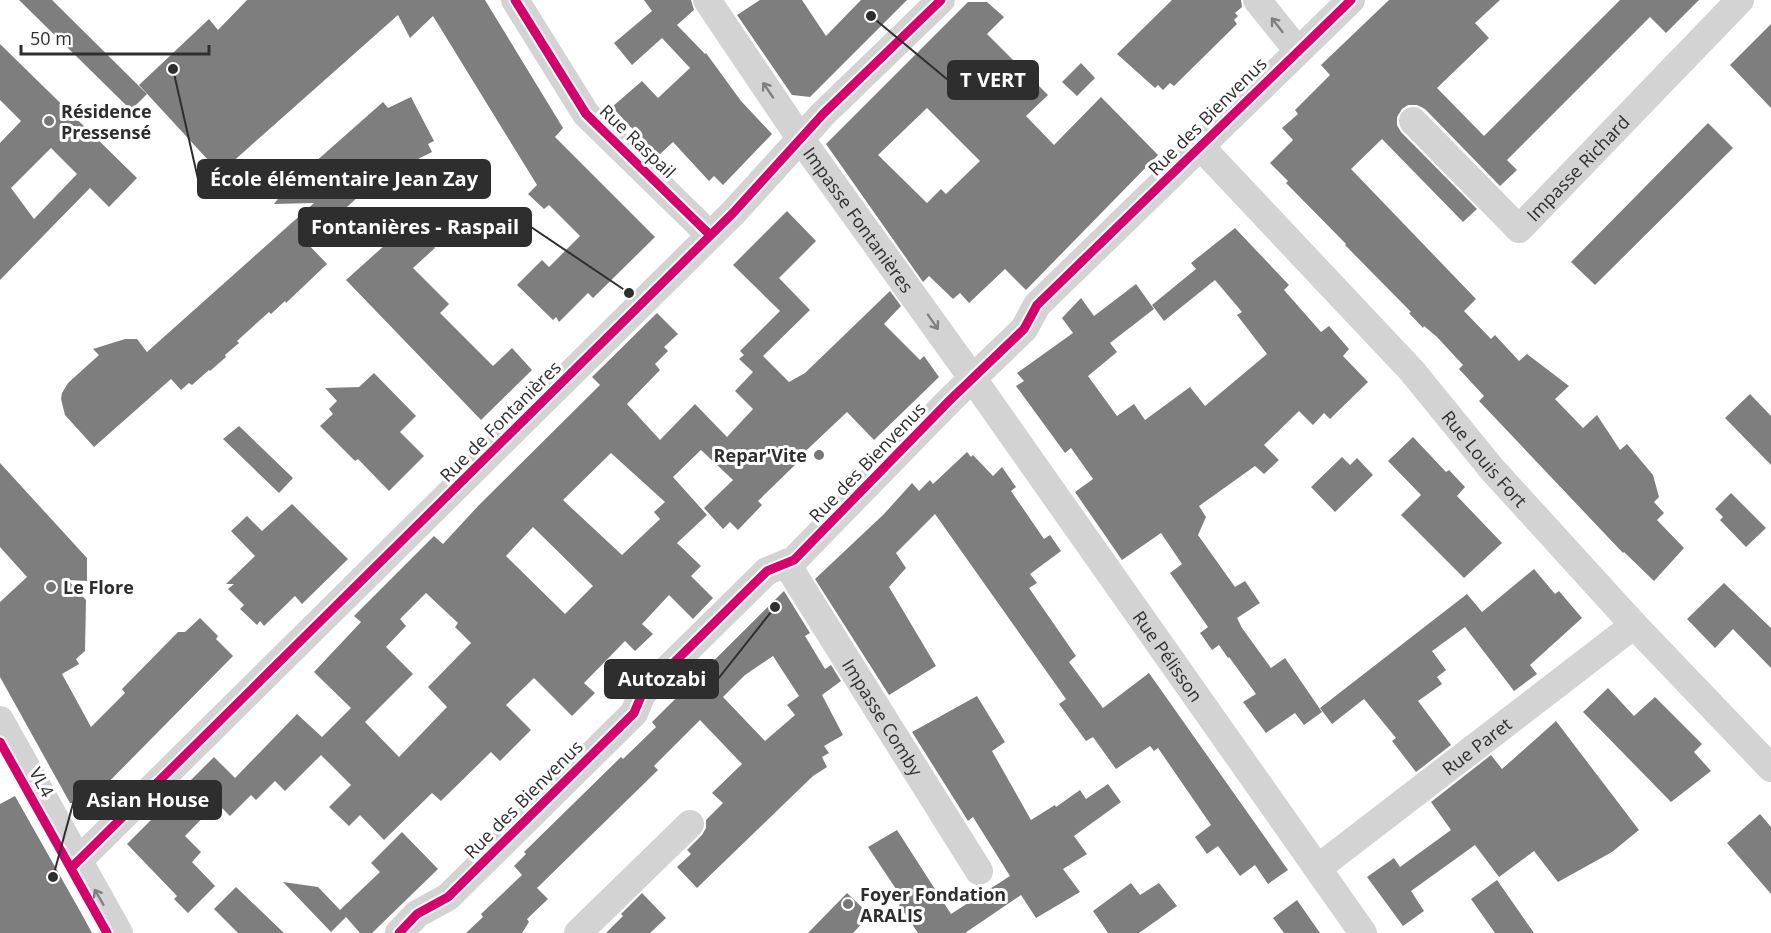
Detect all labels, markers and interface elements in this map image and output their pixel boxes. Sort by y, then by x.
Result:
scale bar [21,18,208,56]
one-way arrow [1271,18,1284,34]
text: 50 m [30,26,72,50]
street label: Rue des Bienvenus [1143,52,1271,180]
callout: T VERT [948,61,1038,99]
text: T VERT [960,66,1026,93]
one-way arrow [762,82,774,98]
place label: Résidence Pressensé [61,99,152,144]
street label: Rue Raspail [595,99,681,183]
street label: Impasse Richard [1521,110,1634,226]
marker: Résidence Pressensé [42,114,56,128]
street label: Impasse Fontanières [798,142,919,297]
callout: École élémentaire Jean Zay [198,160,490,198]
text: École élémentaire Jean Zay [210,165,479,192]
callout: Fontanières - Raspail [299,208,531,246]
text: Fontanières - Raspail [311,213,519,240]
one-way arrow [927,313,939,330]
street label: Rue de Fontanières [434,355,566,487]
street label: Rue des Bienvenus [803,397,931,527]
street label: Rue Louis Fort [1437,405,1533,512]
place label: Repar'Vite [714,443,807,467]
marker: Repar'Vite [812,448,826,462]
place label: Le Flore [63,575,134,599]
marker: Le Flore [44,580,58,594]
street label: Rue Pélisson [1128,606,1208,706]
street label: Impasse Comby [837,654,929,781]
callout: Autozabi [605,660,718,698]
text: Autozabi [618,665,706,692]
street label: Rue Paret [1437,712,1516,780]
street label: Rue des Bienvenus [459,735,587,863]
street label: VL4 [24,763,60,801]
callout: Asian House [74,781,221,819]
text: Asian House [87,786,209,813]
place label: Foyer Fondation ARALIS [860,882,1006,927]
one-way arrow [93,889,105,906]
marker: Foyer Fondation ARALIS [841,897,855,911]

